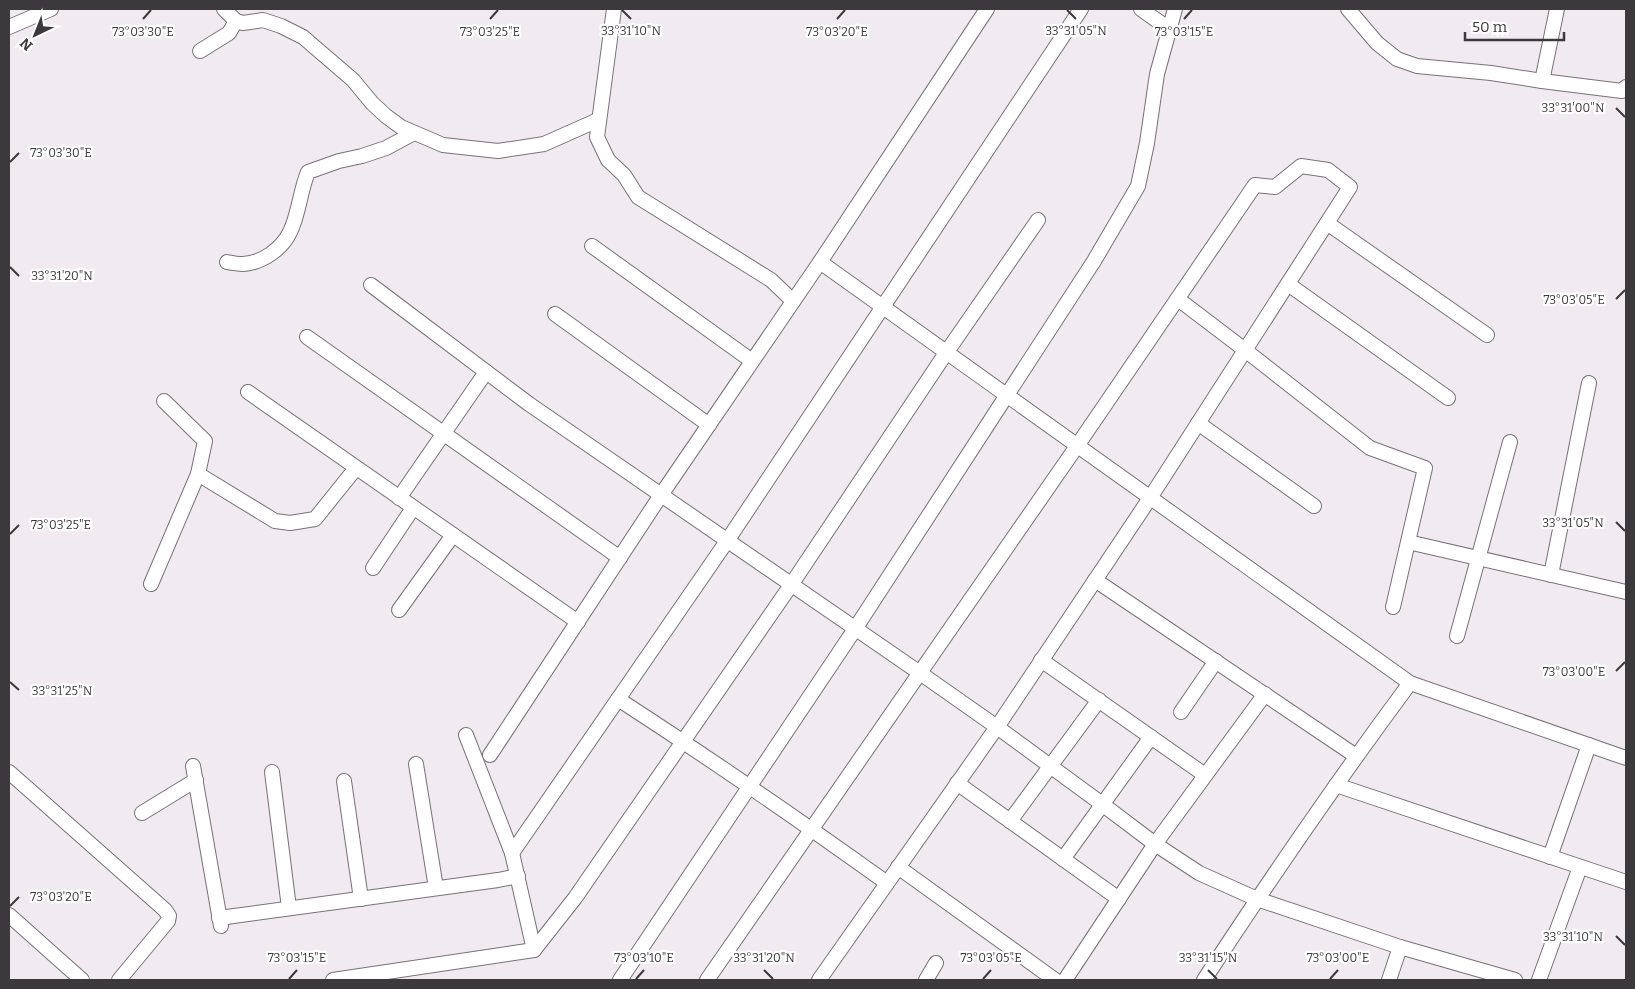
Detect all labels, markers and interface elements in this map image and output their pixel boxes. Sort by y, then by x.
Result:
north arrow [10,10,60,60]
scale bar [1465,10,1564,42]
text: 50 m [1472,18,1508,36]
text: 33°31'10"N [601,24,661,38]
text: 33°31'05"N [1045,24,1107,38]
text: 73°03'30"E [112,25,174,39]
text: 73°03'25"E [460,25,520,39]
text: 73°03'20"E [806,25,868,39]
text: 73°03'15"E [1155,25,1213,39]
text: N [17,34,36,54]
text: 33°31'00"N [1542,101,1605,115]
text: 73°03'30"E [30,146,92,160]
text: 33°31'20"N [31,269,93,283]
text: 73°03'05"E [1543,293,1605,307]
text: 33°31'05"N [1542,516,1604,530]
text: 73°03'25"E [31,518,91,532]
text: 73°03'00"E [1543,665,1605,679]
text: 33°31'25"N [32,684,93,698]
text: 73°03'20"E [30,890,92,904]
text: 33°31'10"N [1543,930,1603,944]
text: 73°03'15"E [268,951,326,965]
text: 73°03'10"E [614,951,674,965]
text: 33°31'20"N [733,951,795,965]
text: 73°03'05"E [960,951,1022,965]
text: 33°31'15"N [1179,951,1238,965]
text: 73°03'00"E [1307,951,1369,965]

